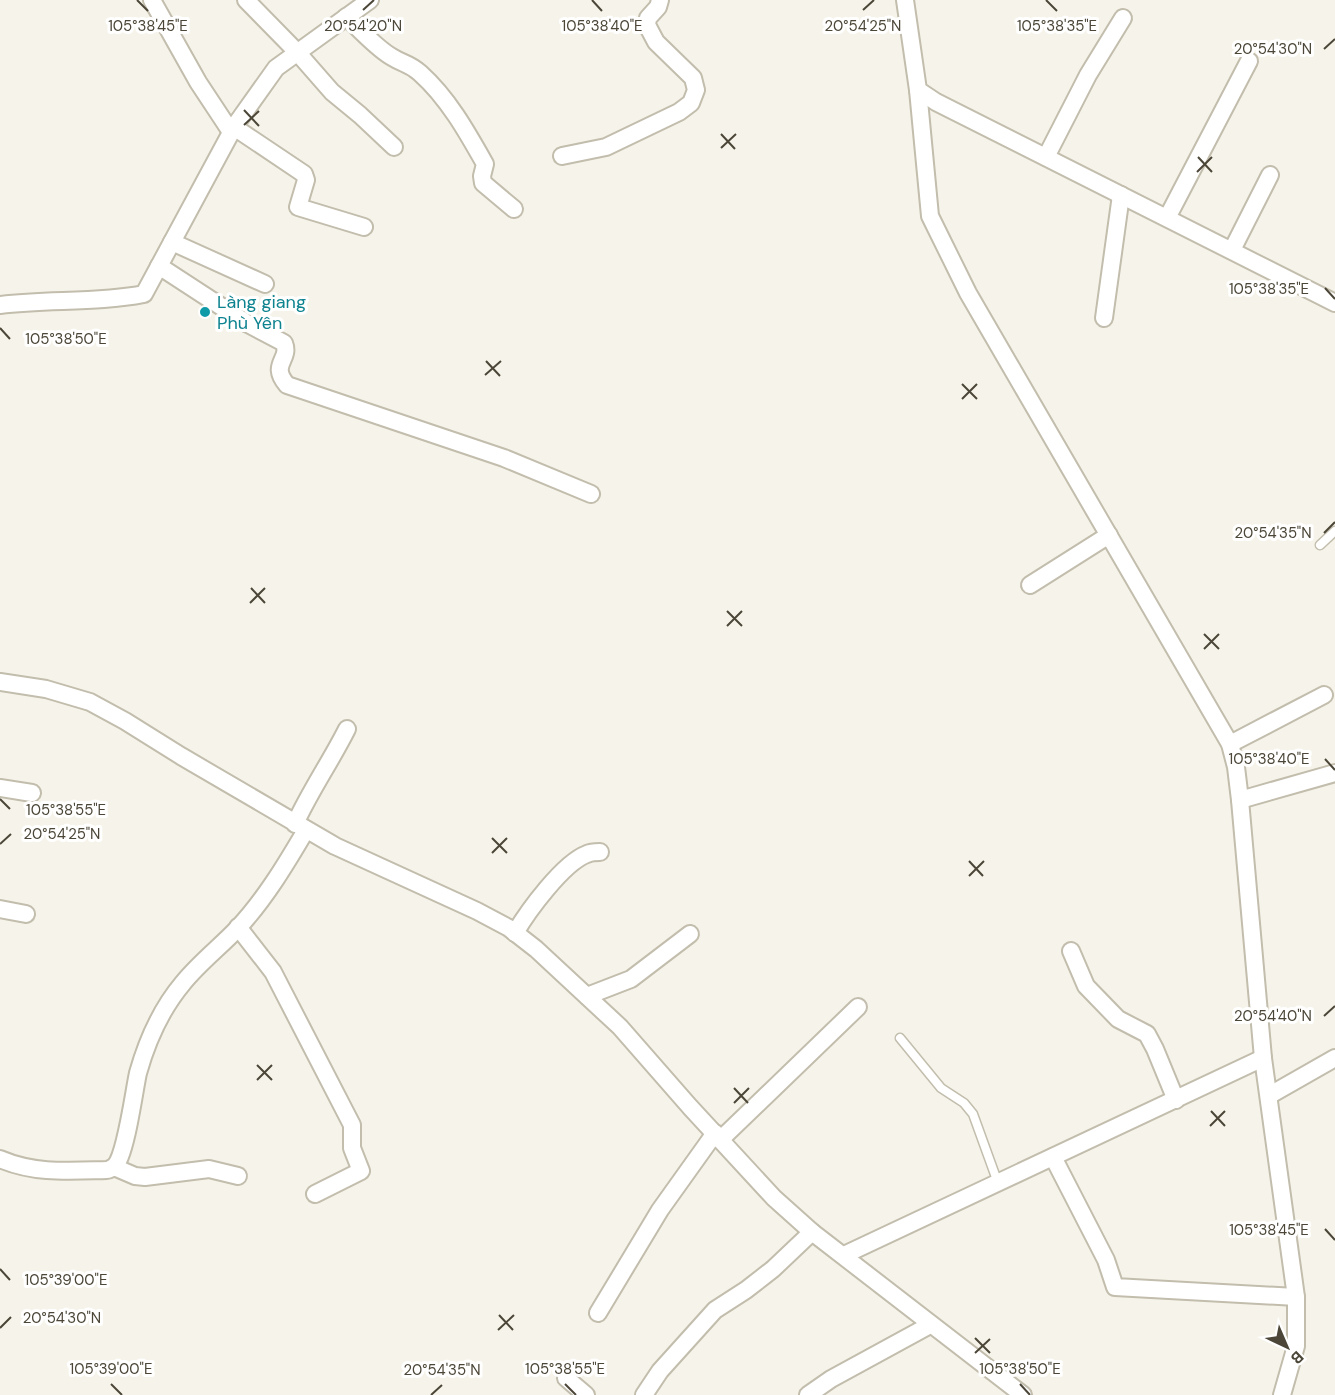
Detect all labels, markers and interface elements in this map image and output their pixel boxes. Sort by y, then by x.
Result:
text: 105°38'45"E [108,16,188,36]
text: 20°54'20"N [324,16,402,36]
text: 105°38'40"E [561,16,643,36]
text: 20°54'25"N [825,16,901,36]
text: 105°38'35"E [1017,16,1097,36]
text: 20°54'30"N [1234,39,1312,59]
text: 105°38'35"E [1229,279,1309,299]
place label: Làng giang Phù Yên [217,290,306,335]
marker: Làng giang Phù Yên [198,305,212,319]
text: 105°38'50"E [25,329,107,349]
text: 20°54'35"N [1234,523,1312,543]
text: 105°38'40"E [1228,749,1310,769]
text: 105°38'55"E [26,800,106,820]
text: 20°54'25"N [24,824,100,844]
text: 20°54'40"N [1234,1006,1312,1026]
text: 105°38'45"E [1229,1220,1309,1240]
text: 105°39'00"E [25,1270,107,1290]
text: 20°54'30"N [23,1308,101,1328]
north arrow [1257,1317,1317,1377]
text: B [1286,1346,1308,1369]
text: 105°39'00"E [70,1359,152,1379]
text: 105°38'55"E [525,1359,605,1379]
text: 105°38'50"E [979,1359,1061,1379]
text: 20°54'35"N [403,1360,481,1380]

